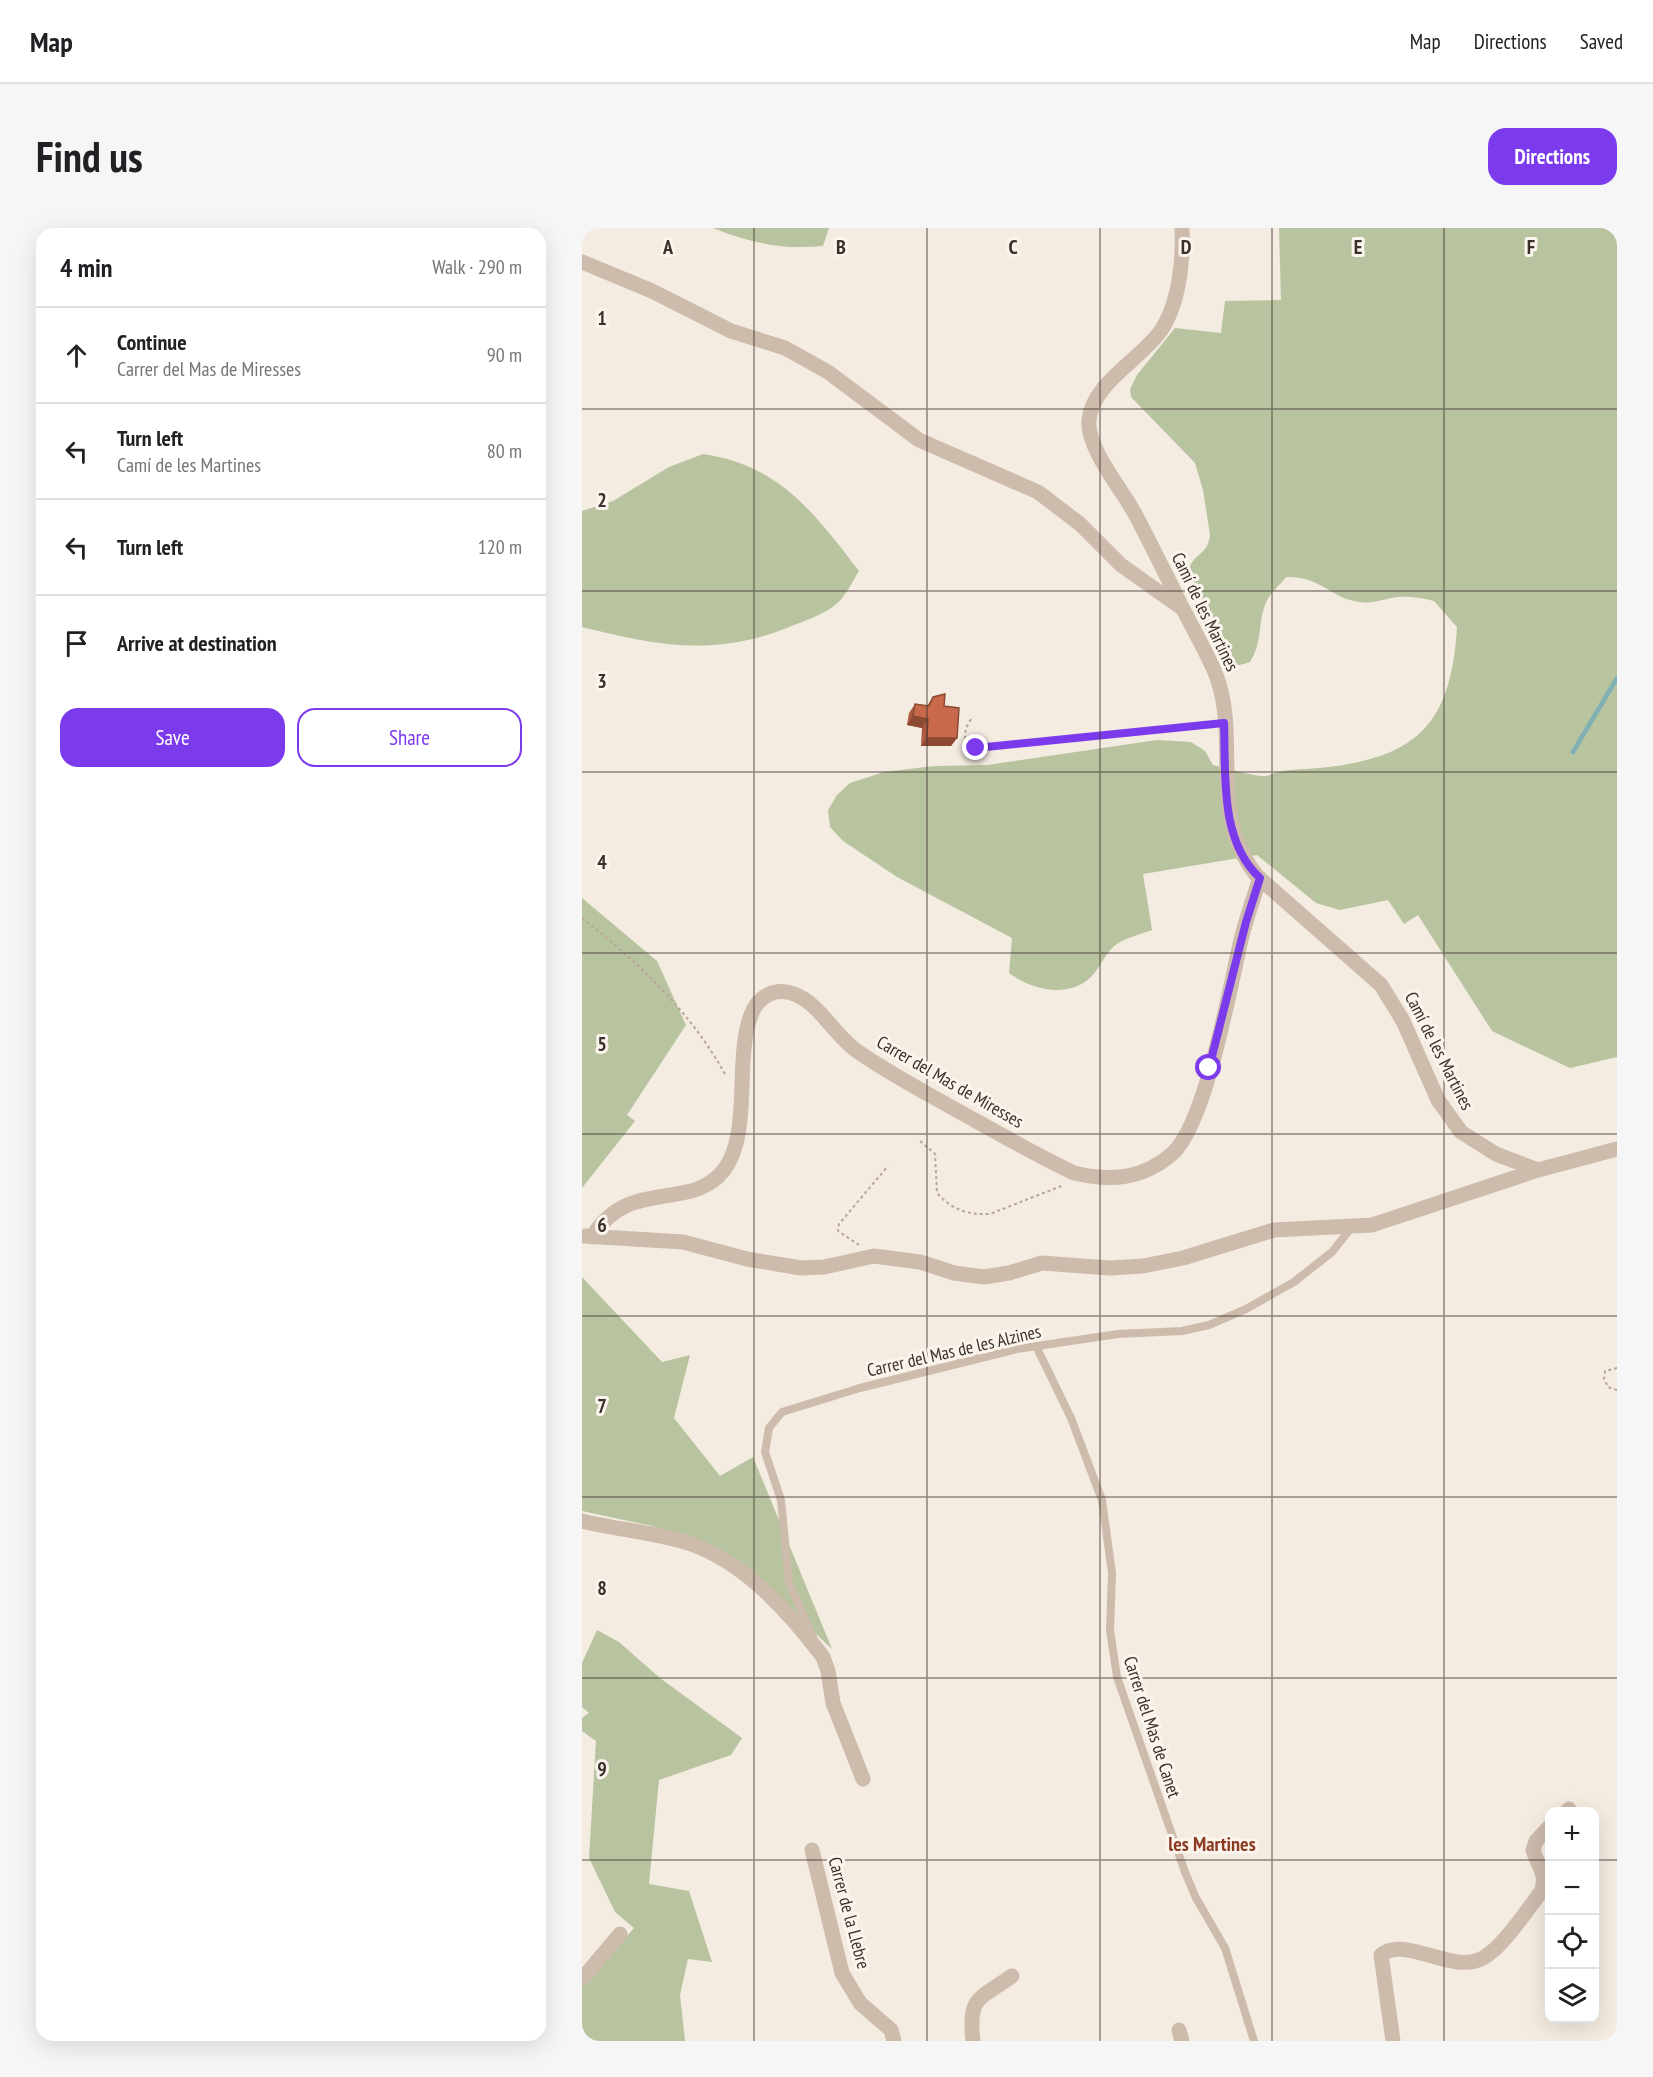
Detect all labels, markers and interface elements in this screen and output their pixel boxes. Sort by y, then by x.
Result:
text: Map [30,23,73,60]
text: Map [1410,28,1441,55]
text: Directions [1474,28,1547,55]
text: Saved [1580,28,1623,55]
button: Directions [1488,128,1617,185]
text: Find us [36,129,143,184]
text: A [662,234,674,260]
text: B [836,234,846,260]
text: C [1008,234,1018,260]
text: D [1181,234,1192,260]
text: E [1354,234,1362,260]
text: F [1527,234,1535,260]
text: 4 min [60,251,113,284]
text: Walk · 290 m [432,254,522,280]
text: 1 [597,305,607,331]
text: Continue [117,328,187,356]
icon: ahead [60,339,93,372]
text: 90 m [487,342,522,368]
text: Carrer del Mas de Miresses [117,356,301,382]
text: Turn left [117,424,183,452]
icon: left [60,435,93,468]
text: 80 m [487,438,522,464]
text: Camí de les Martines [117,452,261,478]
text: 2 [597,487,607,513]
icon: left [60,531,93,564]
text: Turn left [117,533,183,561]
text: 120 m [478,534,522,560]
street label: Camí de les Martines [1167,549,1244,675]
icon: arrive [60,627,93,660]
text: Arrive at destination [117,629,277,657]
text: 3 [597,668,607,694]
button: Save [60,708,285,767]
button: Share [297,708,522,767]
route end [962,734,988,760]
text: 4 [597,849,607,875]
street label: Camí de les Martines [1400,988,1479,1114]
street label: Carrer del Mas de Miresses [873,1030,1028,1133]
text: 5 [597,1031,607,1057]
route start [1195,1054,1221,1080]
text: 6 [597,1212,607,1238]
street label: Carrer del Mas de les Alzines [865,1319,1043,1382]
text: 7 [597,1393,607,1419]
text: 8 [597,1575,607,1601]
street label: Carrer del Mas de Canet [1119,1653,1186,1801]
text: 9 [597,1756,607,1782]
map controls [1545,1807,1599,2023]
button: + [1545,1807,1599,1861]
district label: les Martines [1168,1831,1256,1857]
street label: Carrer de la Llebre [824,1854,875,1971]
button: − [1545,1861,1599,1915]
button: locate [1545,1915,1599,1969]
button: layers [1545,1969,1599,2023]

